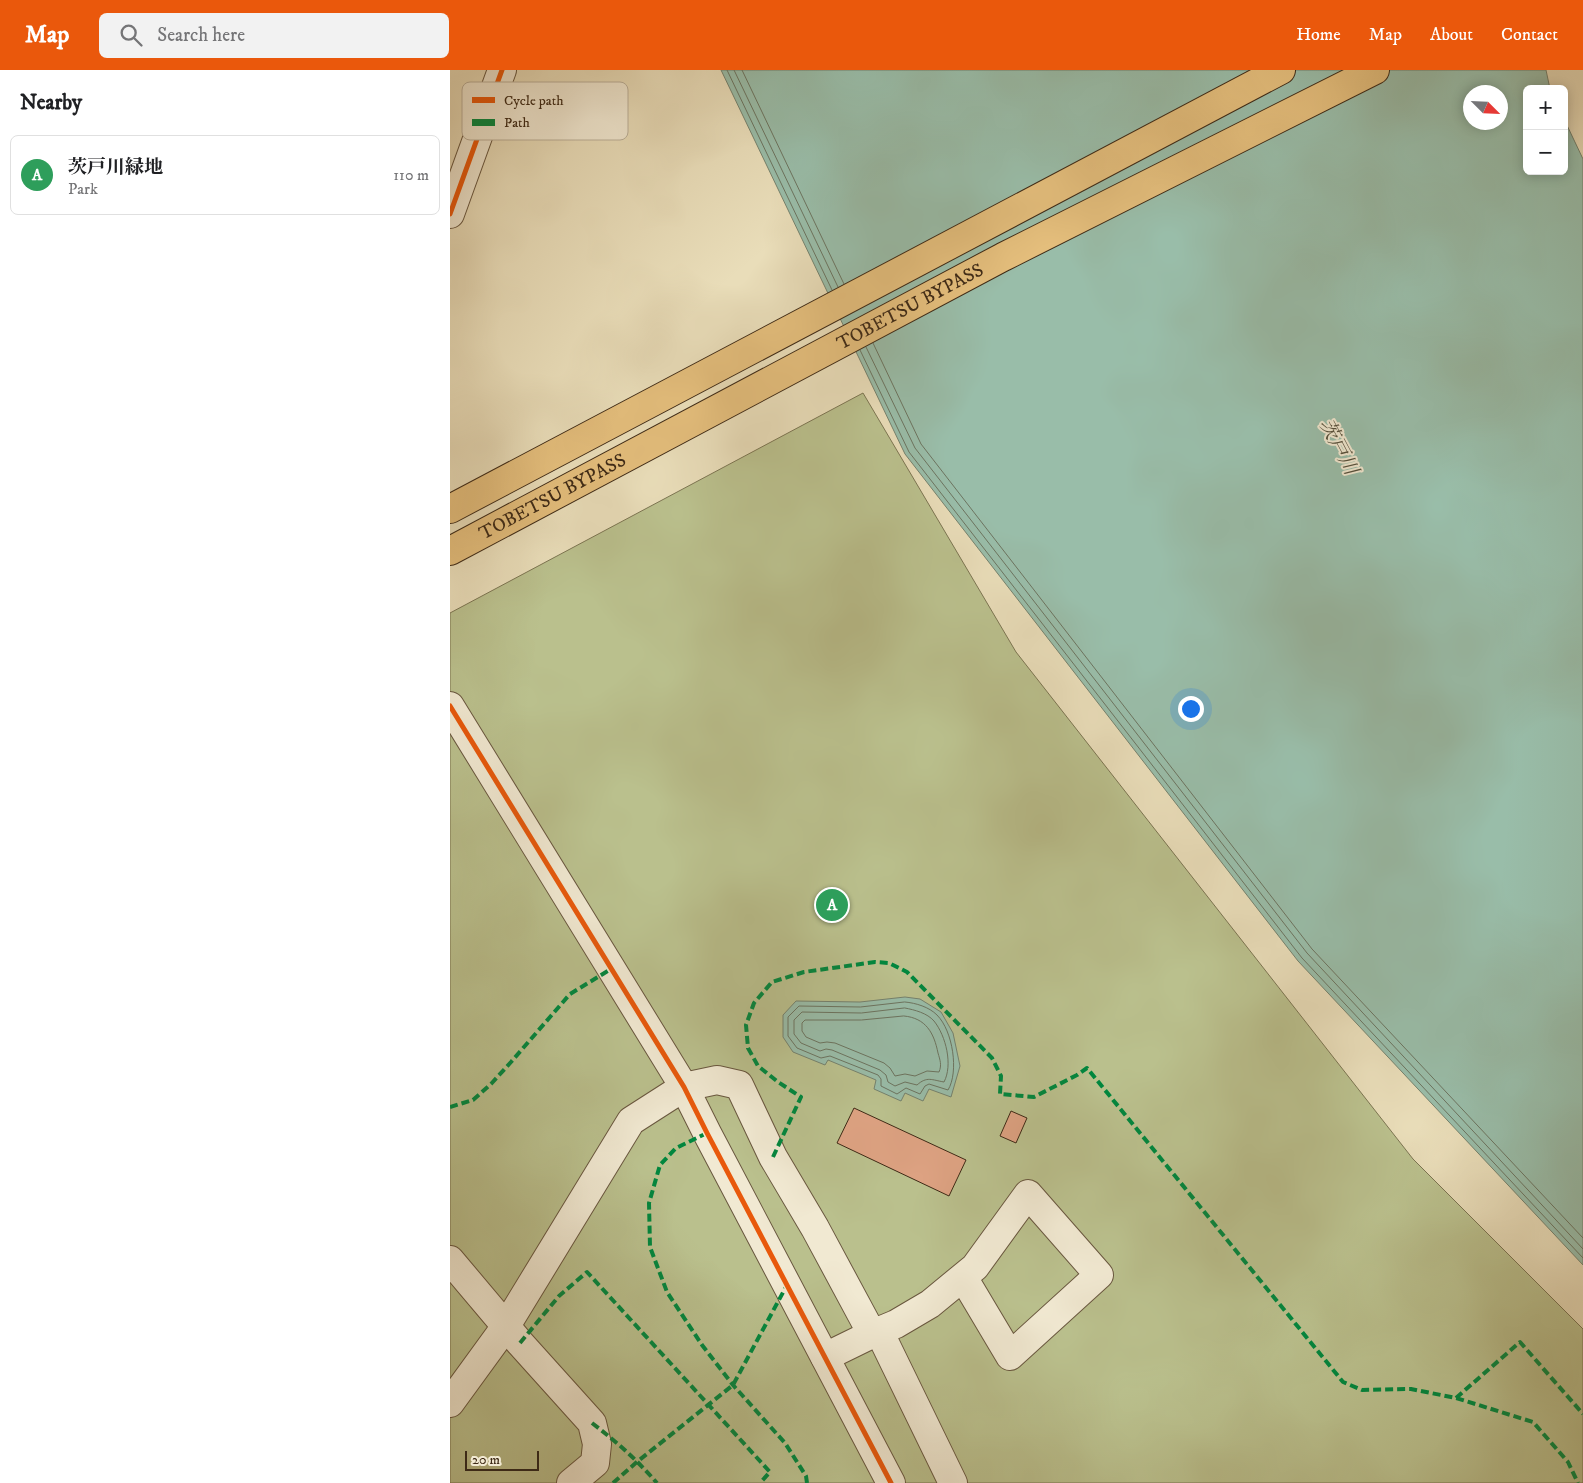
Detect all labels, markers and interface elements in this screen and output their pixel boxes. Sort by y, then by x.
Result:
search box [99,13,449,58]
text: Map [25,20,69,50]
icon: search [117,21,145,49]
text: Search here [157,24,245,47]
text: Home [1296,24,1341,46]
text: Map [1369,24,1402,46]
text: About [1430,24,1473,46]
text: Contact [1501,24,1558,46]
legend [462,82,628,140]
north arrow [1463,85,1508,130]
map controls [1523,85,1568,175]
button: + [1523,85,1568,130]
text: Nearby [20,90,82,116]
text: Cycle path [504,92,564,110]
text: Path [504,114,531,132]
button: − [1523,130,1568,175]
text: 茨戸川緑地 [68,156,163,179]
text: A [32,165,42,185]
text: 110 m [393,165,429,185]
text: Park [68,179,98,199]
street label: TOBETSU BYPASS [833,258,987,355]
water label: 茨戸川 [1313,415,1364,481]
street label: TOBETSU BYPASS [475,448,630,545]
your location [1178,696,1204,722]
pin: A [816,886,848,924]
scale bar [465,1448,539,1471]
text: 20 m [472,1451,500,1469]

